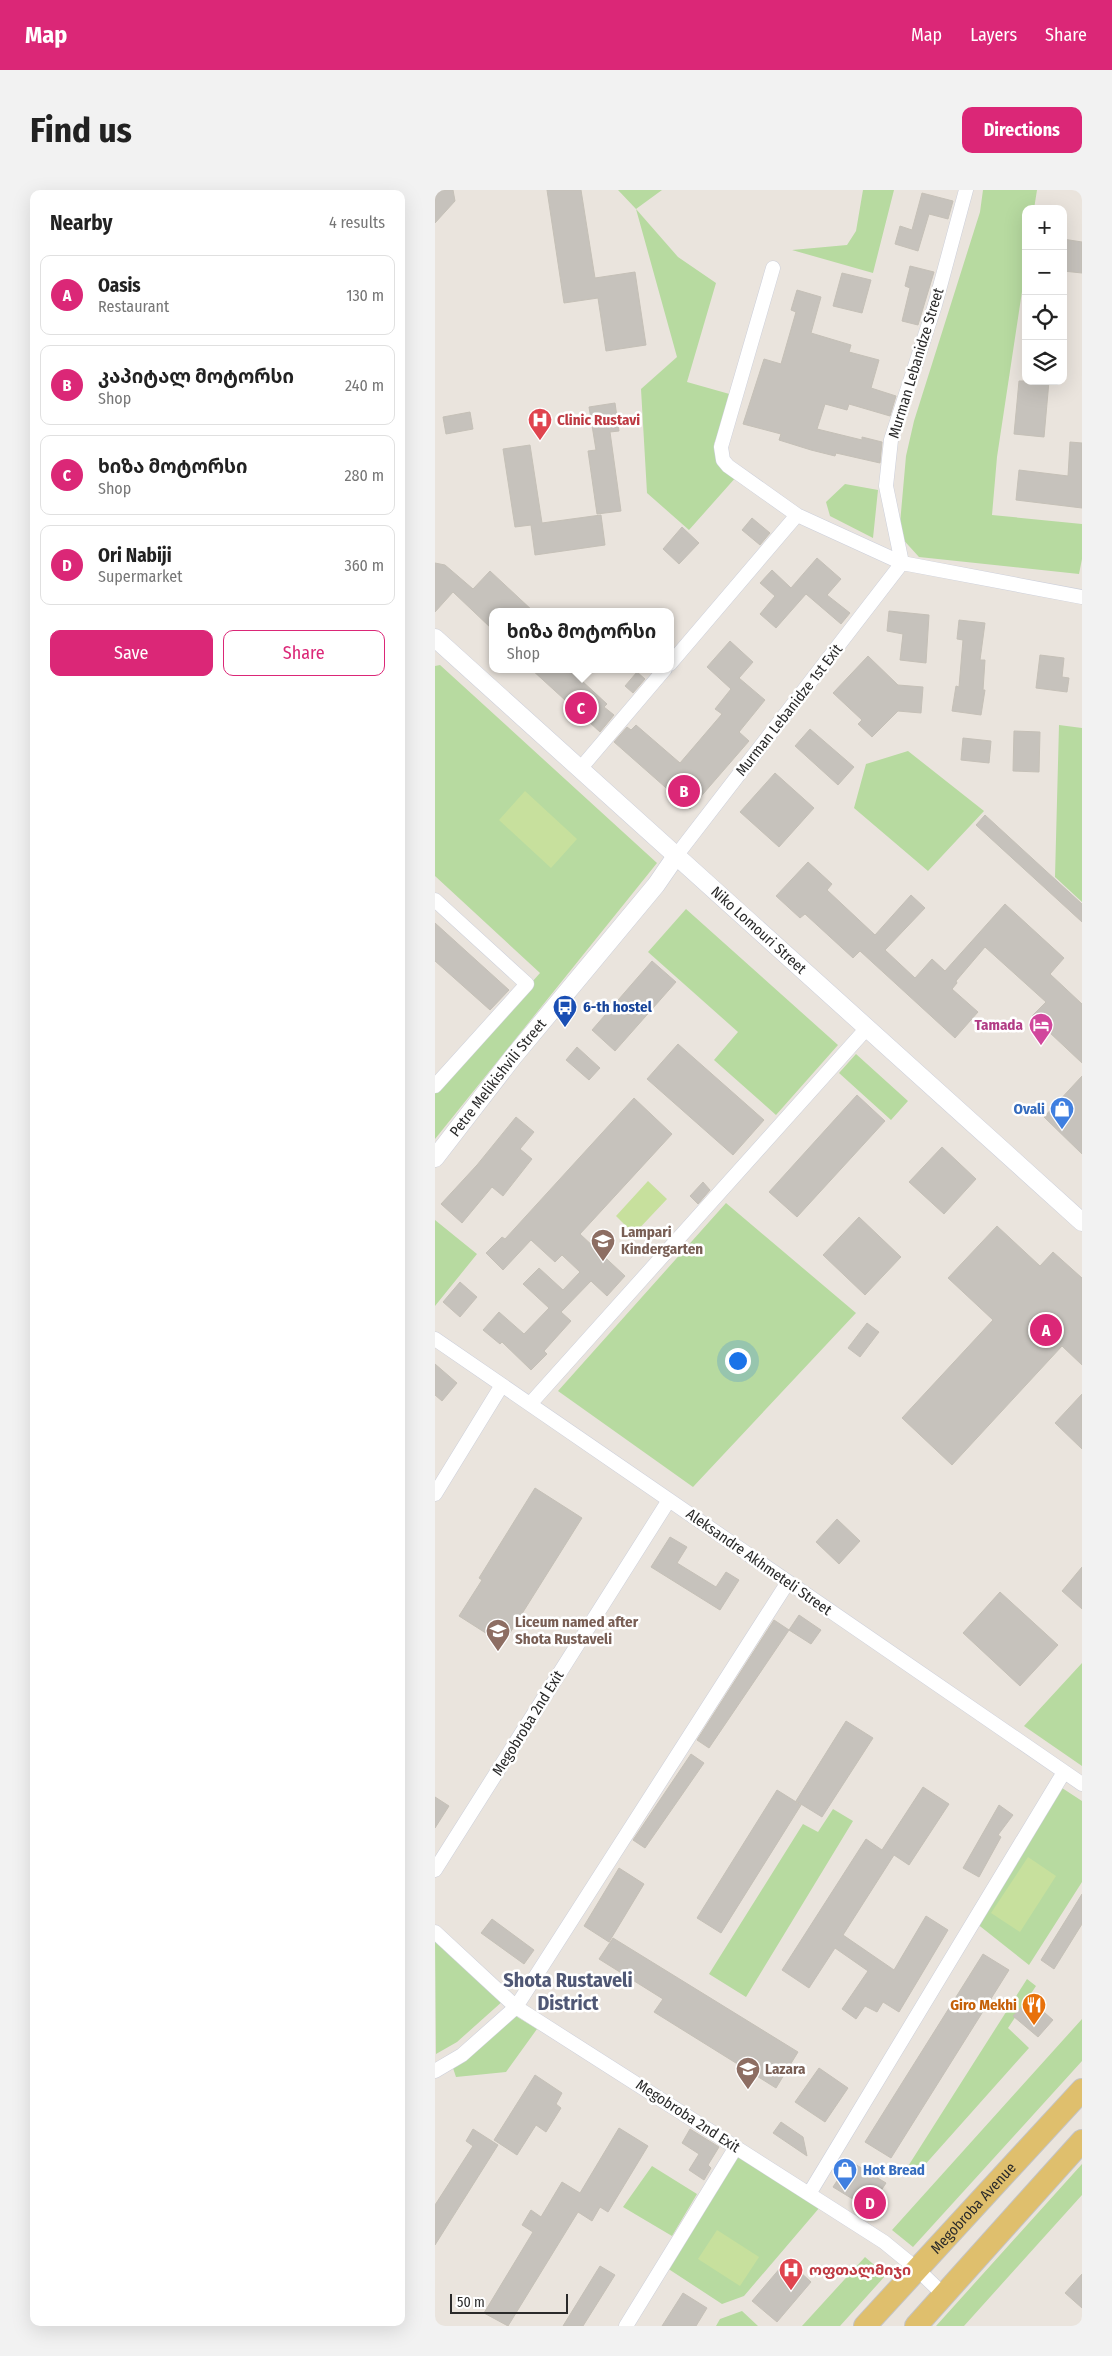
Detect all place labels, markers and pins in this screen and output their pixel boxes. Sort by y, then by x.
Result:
hospital icon: Clinic Rustavi [527,407,553,441]
place label: Clinic Rustavi [557,411,640,429]
pin: C [565,689,597,727]
pin: B [668,772,700,810]
bus stop icon: 6-th hostel [552,994,578,1028]
place label: 6-th hostel [583,998,653,1016]
hotel icon: Tamada [1028,1012,1054,1046]
place label: Tamada [974,1016,1024,1034]
shop icon: Ovali [1049,1096,1075,1130]
place label: Ovali [1013,1100,1045,1118]
place label: Lampari Kindergarten [621,1223,703,1258]
school or university icon: Lampari Kindergarten [590,1228,616,1262]
pin: A [1030,1311,1062,1349]
place label: Liceum named after Shota Rustaveli [515,1613,639,1648]
school or university icon: Liceum named after Shota Rustaveli [485,1618,511,1652]
restaurant icon: Giro Mekhi [1021,1992,1047,2026]
place label: Giro Mekhi [950,1996,1017,2014]
school or university icon: Lazara [735,2056,761,2090]
place label: Lazara [765,2060,806,2078]
shop icon: Hot Bread [832,2157,858,2191]
place label: Hot Bread [863,2161,925,2179]
pin: D [854,2184,886,2222]
hospital icon: ოფთალმიჯი [778,2257,804,2291]
place label: ოფთალმიჯი [809,2261,911,2279]

